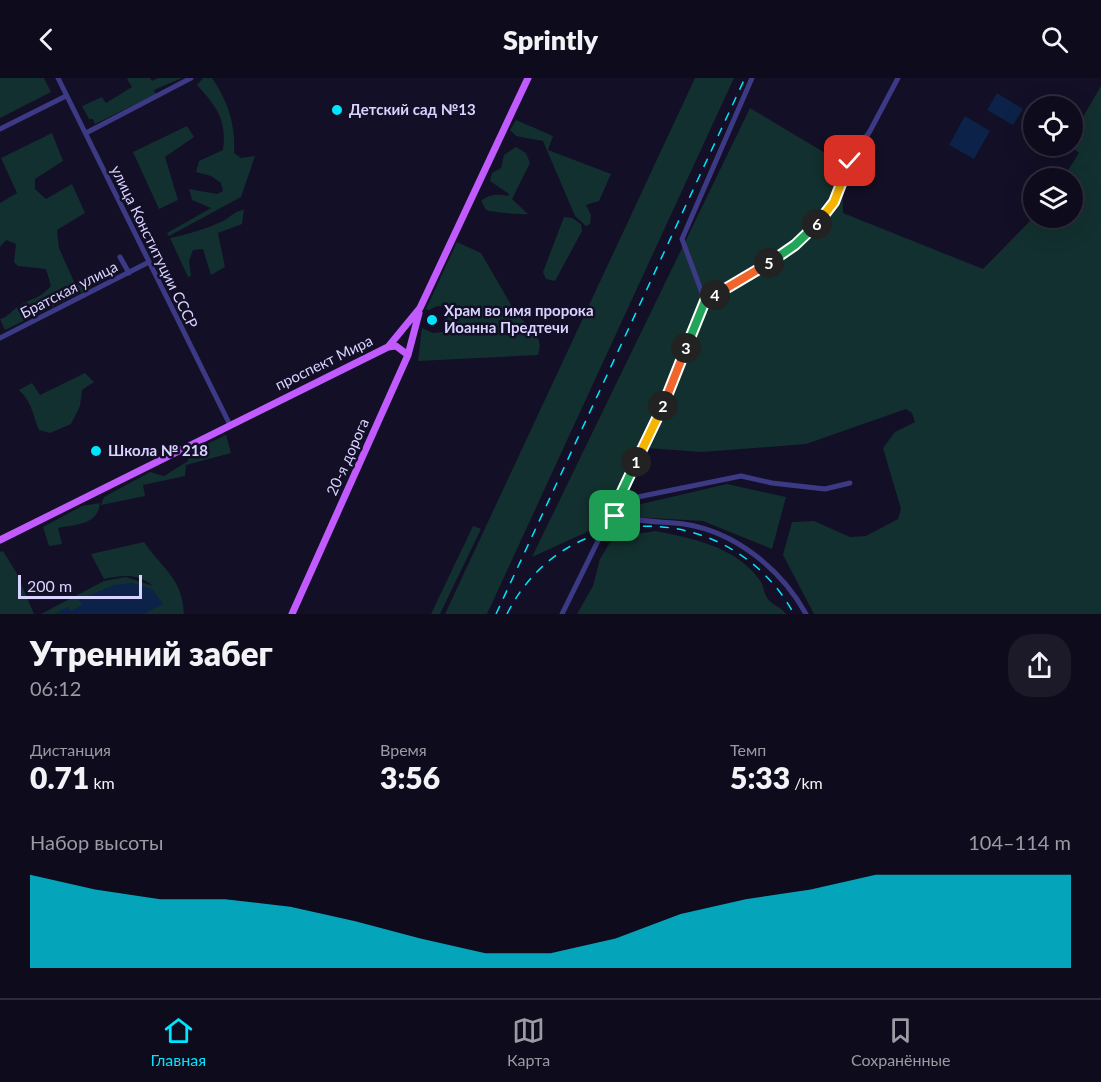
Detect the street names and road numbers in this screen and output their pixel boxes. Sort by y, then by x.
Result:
street label: улица Конституции СССР [108,162,202,331]
street label: Братская улица [17,257,120,321]
street label: проспект Мира [272,331,375,394]
street label: 20-я дорога [322,415,372,498]

